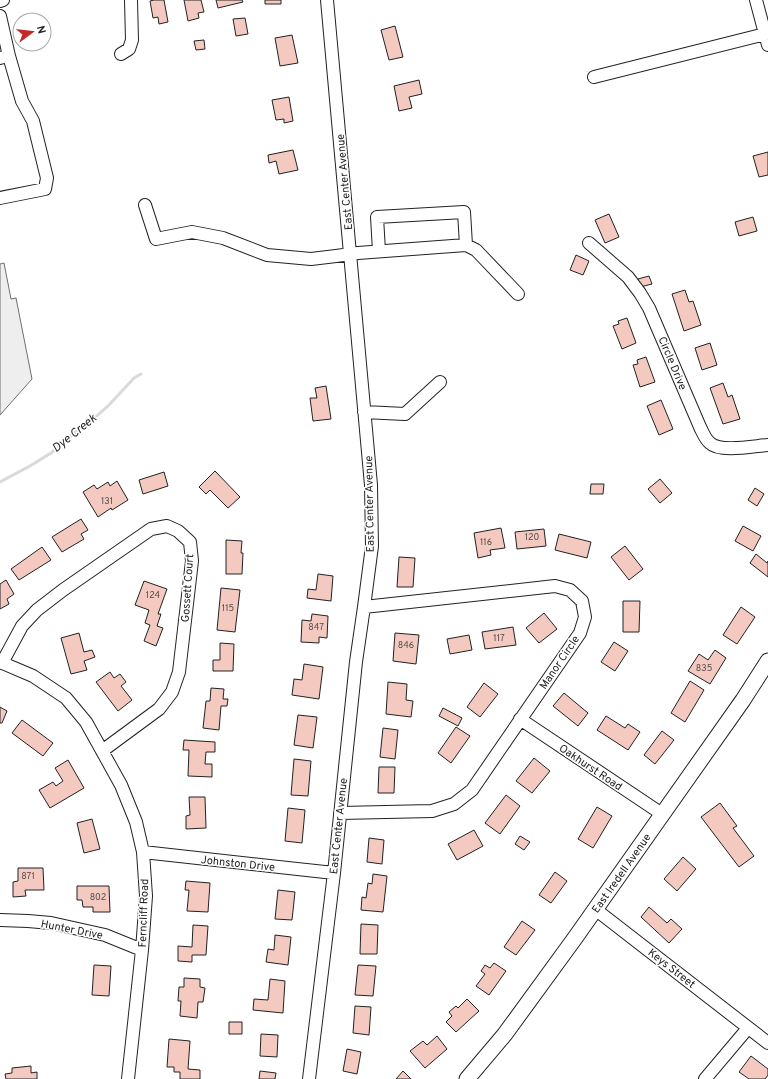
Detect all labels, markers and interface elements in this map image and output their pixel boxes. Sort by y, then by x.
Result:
north arrow [12,12,52,52]
text: N [33,24,48,35]
street label: East Center Avenue [334,133,356,231]
street label: Circle Drive [655,334,690,392]
water label: Dye Creek [49,410,101,457]
street label: East Center Avenue [362,455,378,552]
house number: 131 [101,496,113,507]
house number: 120 [525,532,540,543]
house number: 116 [480,537,492,548]
street label: Gossett Court [179,553,197,623]
house number: 124 [146,590,161,601]
house number: 115 [222,603,234,614]
house number: 847 [308,622,324,633]
house number: 117 [493,633,505,644]
street label: Manor Circle [537,633,583,692]
house number: 846 [398,640,414,651]
house number: 835 [696,663,712,674]
street label: Oakhurst Road [556,742,625,794]
street label: East Center Avenue [327,777,351,875]
street label: East Iredell Avenue [589,831,655,916]
street label: Johnston Drive [200,853,276,875]
house number: 871 [21,871,35,882]
street label: Ferncliff Road [136,879,152,948]
house number: 802 [90,892,106,903]
street label: Hunter Drive [40,917,104,943]
street label: Keys Street [645,946,698,992]

